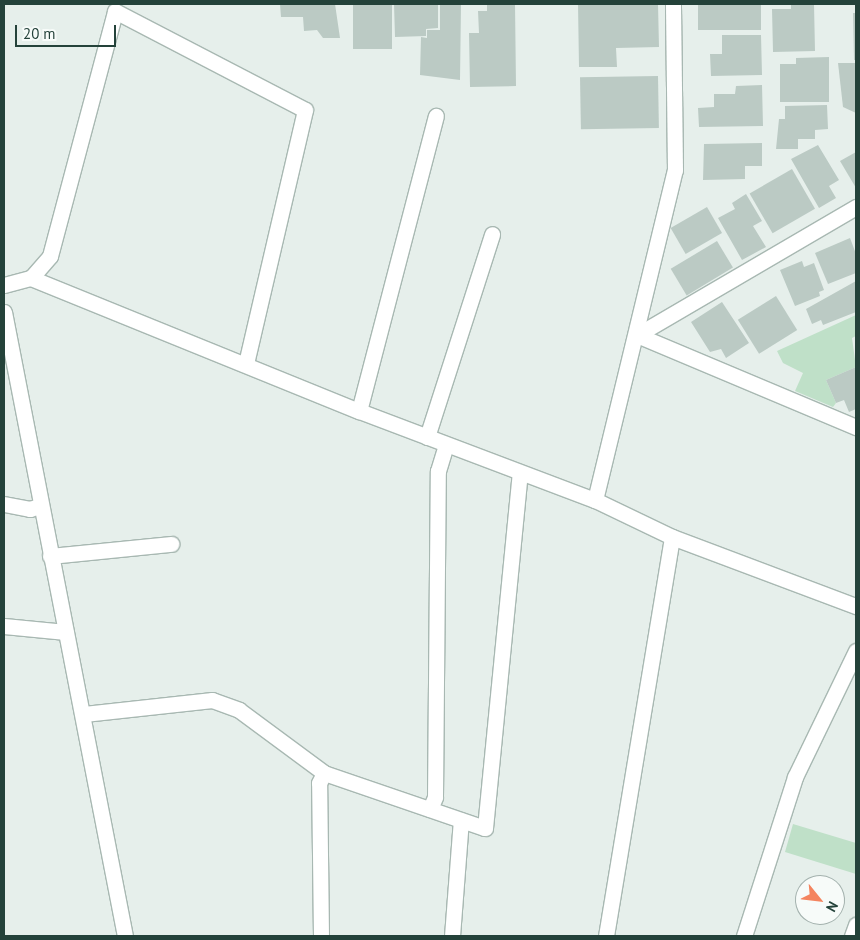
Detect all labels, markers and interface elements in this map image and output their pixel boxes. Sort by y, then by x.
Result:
scale bar [18,15,119,47]
text: 20 m [23,24,56,43]
north arrow [795,875,845,925]
text: N [822,898,842,915]

